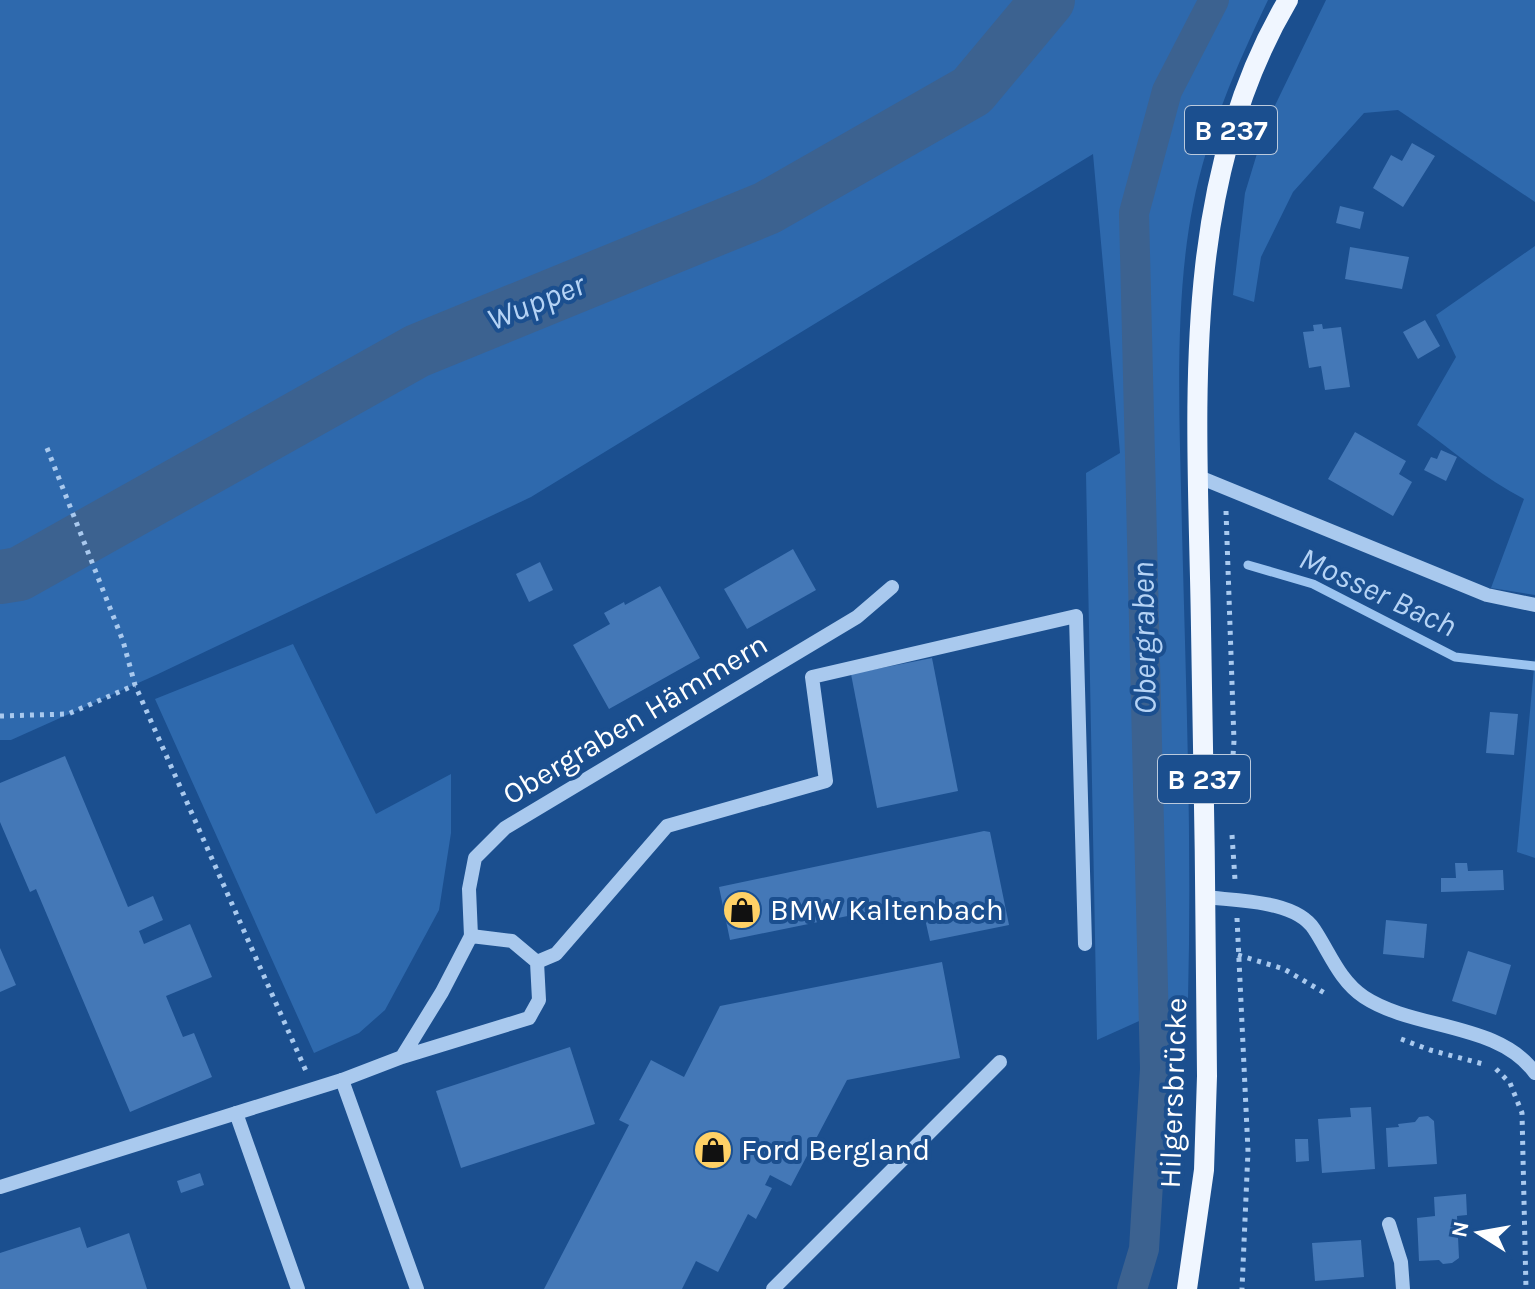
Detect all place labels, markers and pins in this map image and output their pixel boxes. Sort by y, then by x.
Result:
shop icon: BMW Kaltenbach [721,889,763,931]
place label: BMW Kaltenbach [770,892,1004,928]
shop icon: Ford Bergland [692,1129,734,1171]
place label: Ford Bergland [741,1132,930,1168]

